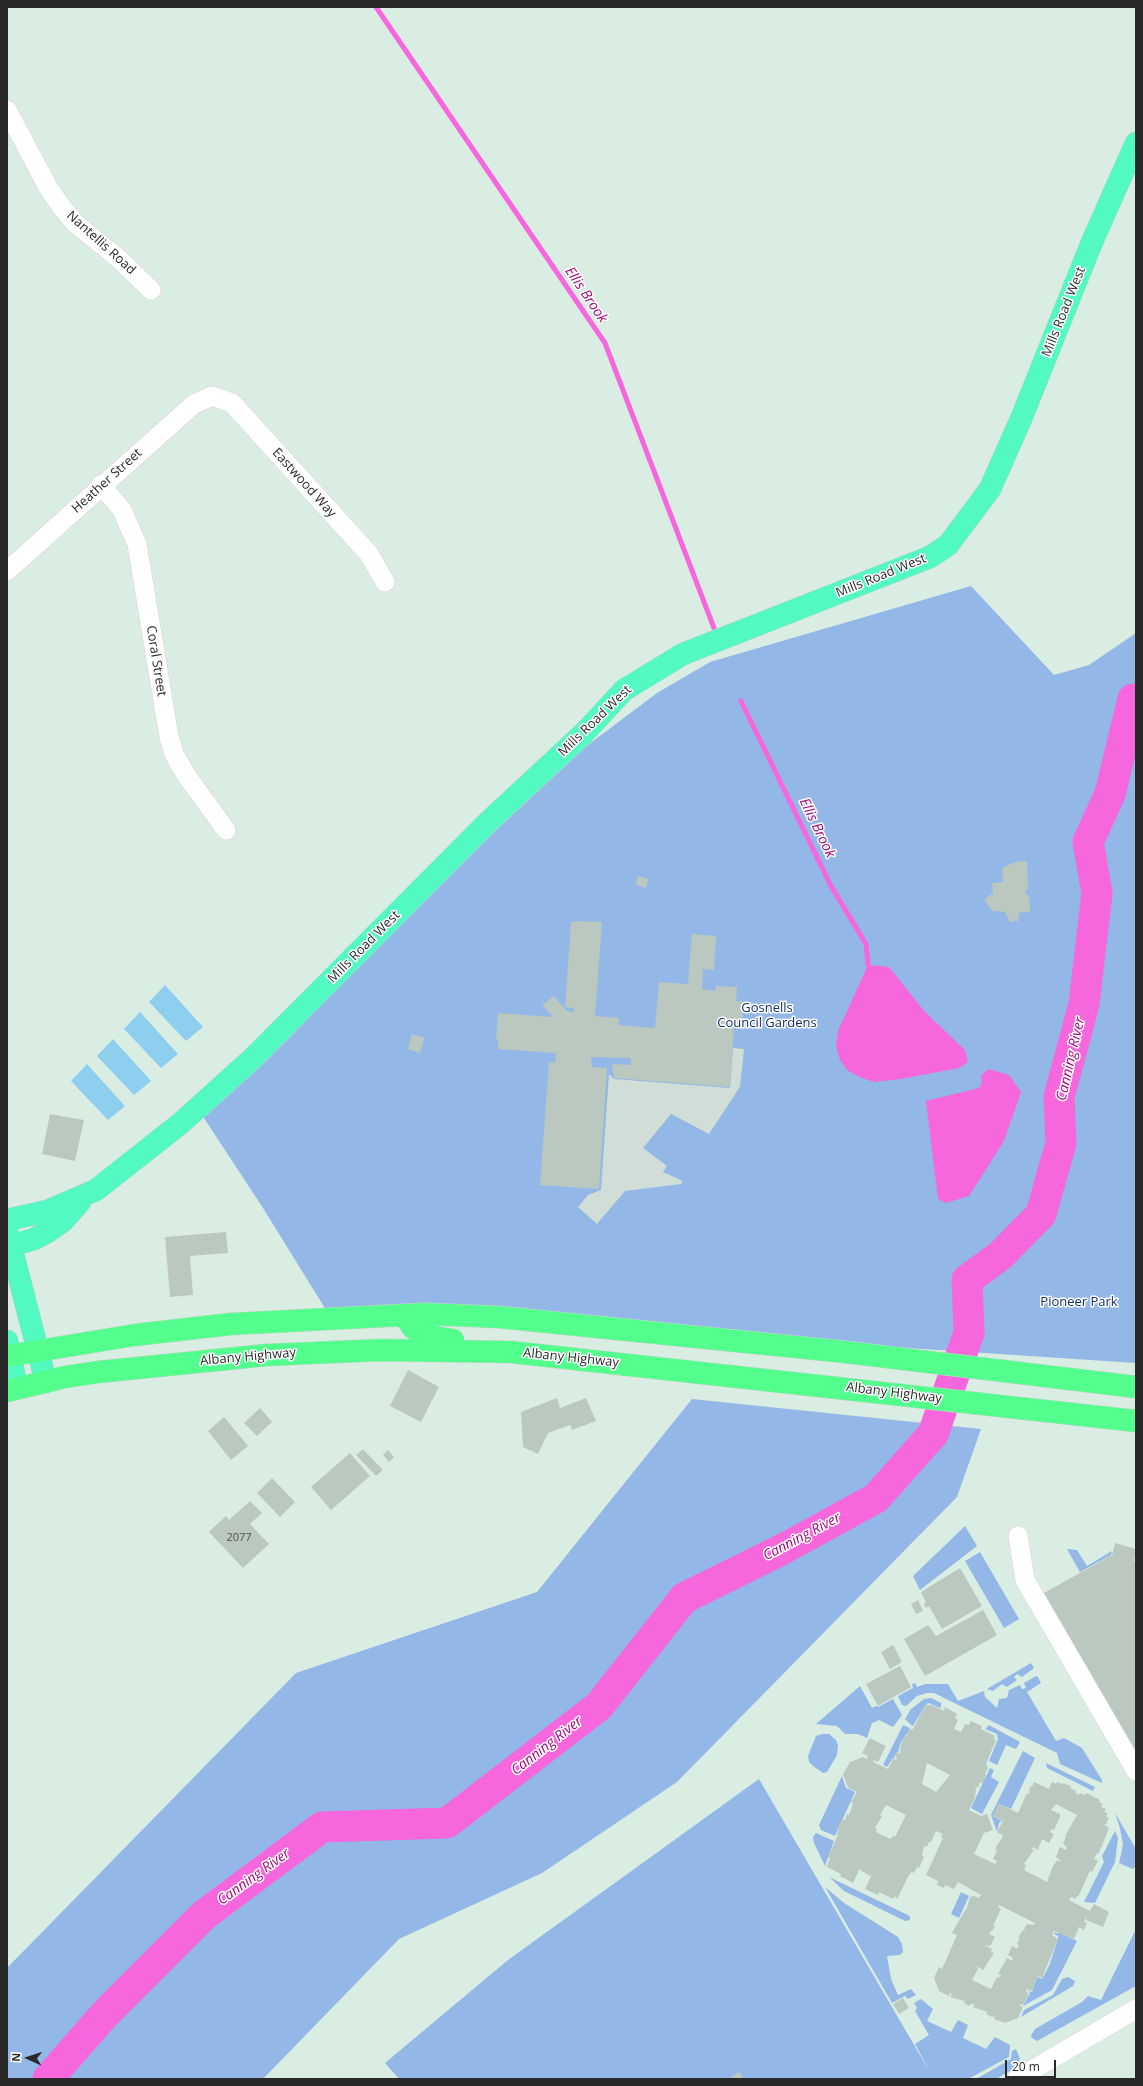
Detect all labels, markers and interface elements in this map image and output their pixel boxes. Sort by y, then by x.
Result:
street label: Nantellis Road [63,208,139,278]
water label: Ellis Brook [561,264,611,326]
street label: Mills Road West [1039,265,1089,359]
street label: Heather Street [69,445,145,517]
street label: Eastwood Way [269,445,339,521]
street label: Mills Road West [834,551,928,601]
street label: Coral Street [143,624,169,698]
street label: Mills Road West [555,682,635,760]
water label: Ellis Brook [795,796,839,860]
street label: Mills Road West [325,908,403,986]
park label: Gosnells Council Gardens [717,1000,817,1031]
water label: Canning River [1053,1016,1089,1102]
park label: Pioneer Park [1040,1294,1118,1310]
street label: Albany Highway [199,1345,297,1369]
street label: Albany Highway [522,1345,620,1371]
street label: Albany Highway [845,1379,943,1407]
water label: Canning River [760,1510,844,1564]
house number: 2077 [226,1531,252,1545]
water label: Canning River [508,1713,586,1779]
water label: Canning River [215,1845,293,1909]
north arrow [8,2038,48,2078]
text: N [8,2052,23,2062]
scale bar [1007,2052,1058,2078]
text: 20 m [1012,2058,1040,2075]

